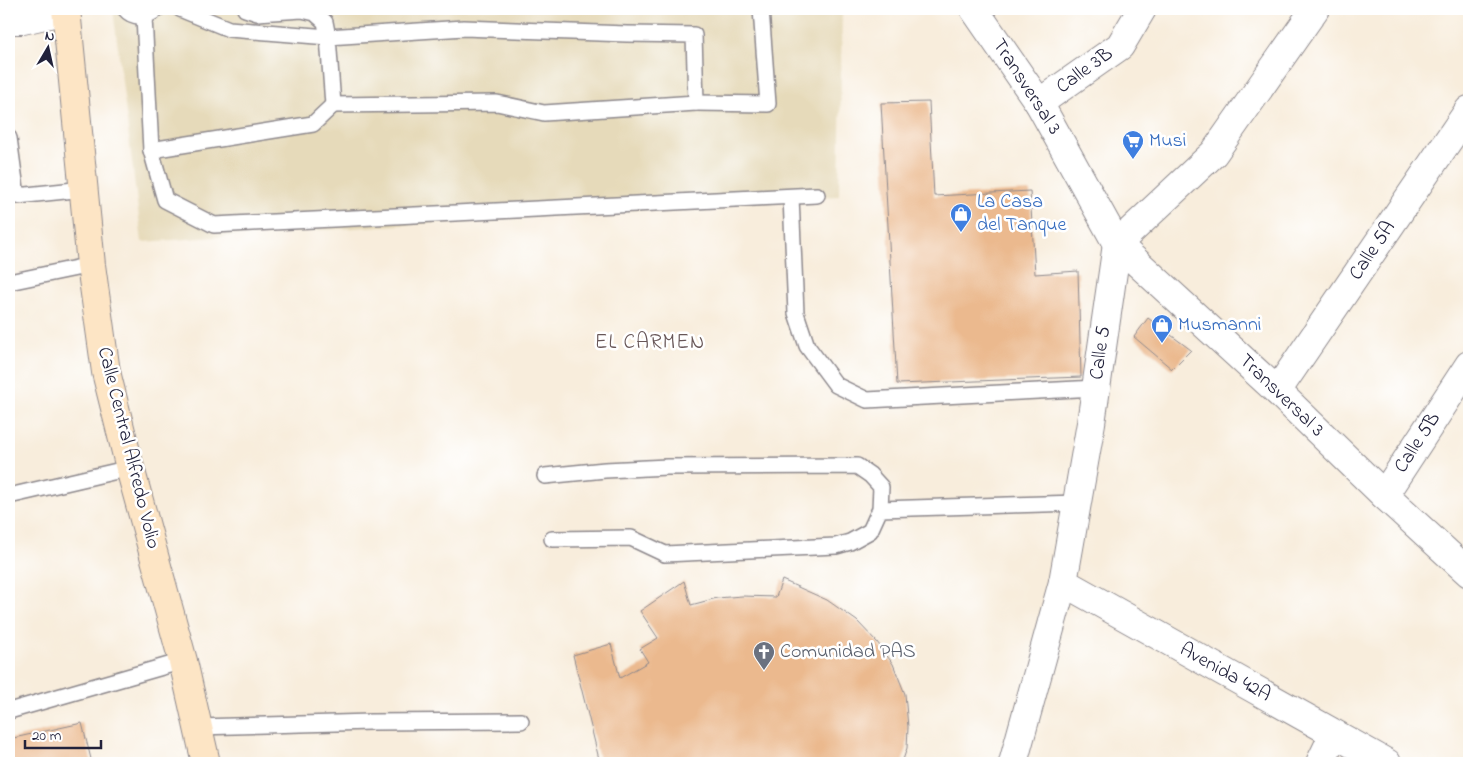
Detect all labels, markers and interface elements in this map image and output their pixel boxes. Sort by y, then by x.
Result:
north arrow [22,22,72,72]
text: N [43,26,56,48]
street label: Transversal 3 [984,33,1068,141]
street label: Calle 3B [1051,40,1119,102]
place label: Musi [1149,127,1186,156]
supermarket icon: Musi [1121,129,1145,160]
place label: La Casa del Tanque [977,188,1066,240]
shop icon: La Casa del Tanque [949,202,973,233]
street label: Calle 5A [1342,215,1404,287]
place label: Musmanni [1178,311,1261,340]
shop icon: Musmanni [1150,313,1174,344]
street label: Calle 5 [1083,324,1119,382]
district label: EL CARMEN [595,328,705,358]
street label: Calle Central Alfredo Volio [89,344,167,552]
street label: Transversal 3 [1232,348,1330,444]
street label: Calle 5B [1387,407,1449,479]
street label: Avenida 42A [1174,636,1276,710]
place label: Comunidad PAS [780,638,916,667]
church icon: Comunidad PAS [752,640,776,671]
scale bar [25,717,101,749]
text: 20 m [32,725,62,747]

